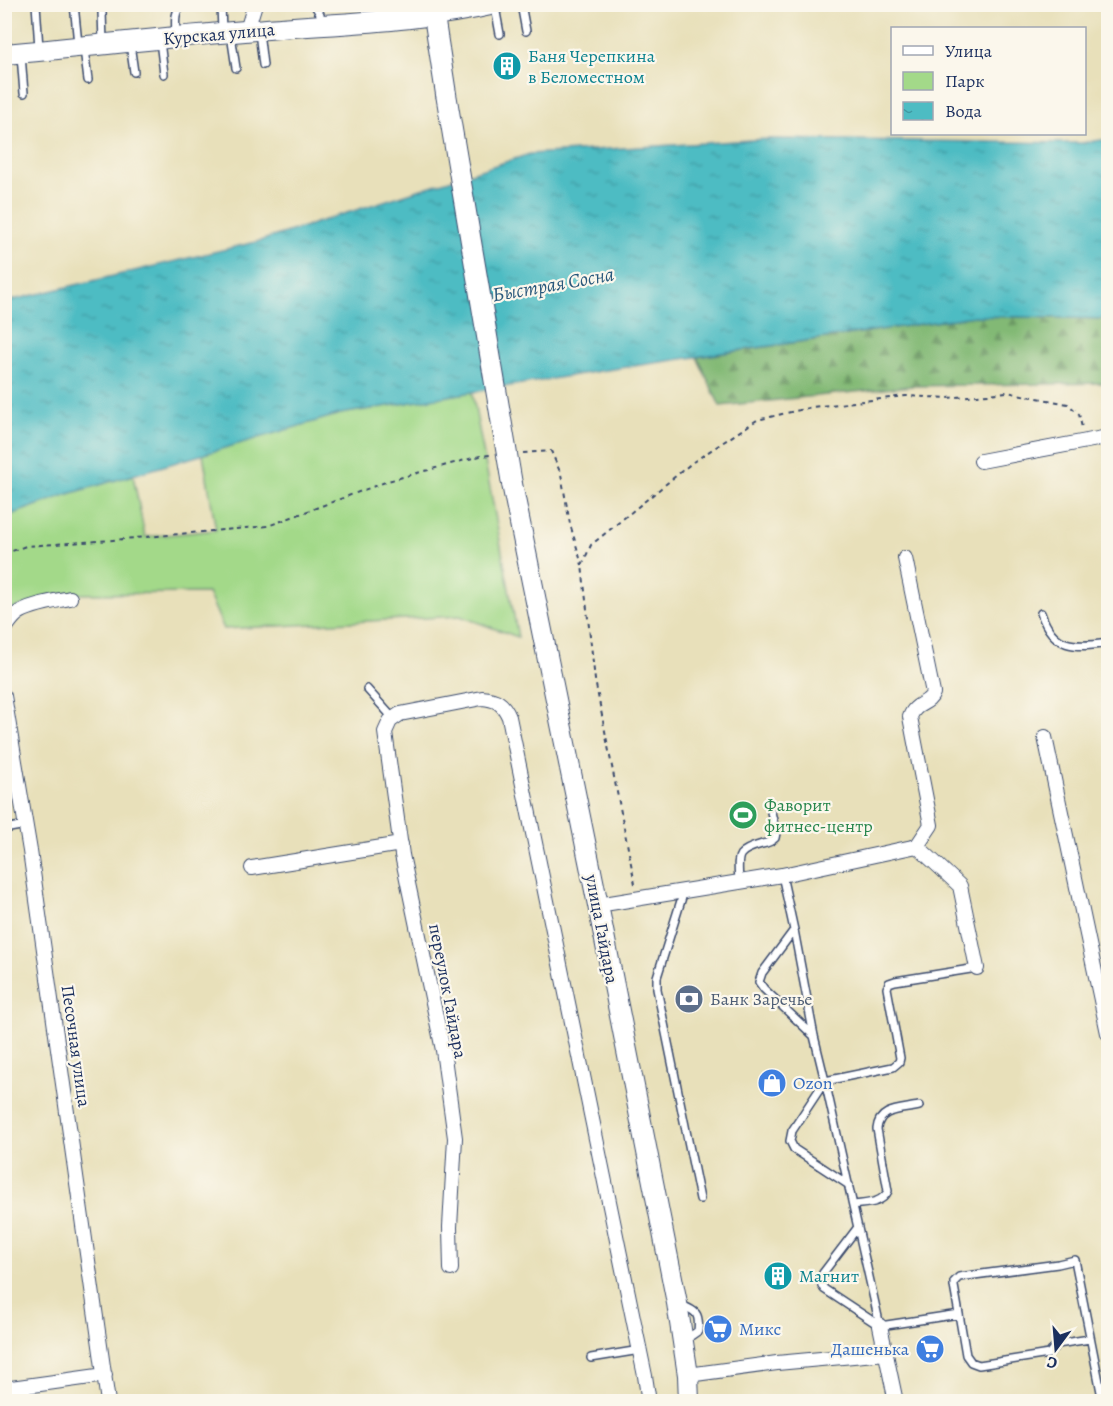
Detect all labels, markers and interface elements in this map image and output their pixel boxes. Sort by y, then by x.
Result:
street label: Курская улица [162,17,276,51]
legend [891,27,1086,135]
text: Улица [945,39,993,63]
place label: Баня Черепкина в Беломестном [528,44,656,89]
building icon: Баня Черепкина в Беломестном [491,50,523,82]
text: Парк [945,69,985,93]
text: Вода [945,99,983,123]
water label: Быстрая Сосна [490,261,616,308]
place label: Фаворит фитнес-центр [764,793,873,838]
sports icon: Фаворит фитнес-центр [727,799,759,831]
street label: улица Гайдара [579,871,625,986]
street label: переулок Гайдара [423,922,473,1061]
street label: Песочная улица [56,983,97,1109]
bank icon: Банк Заречье [673,983,705,1015]
place label: Банк Заречье [710,987,813,1011]
shop icon: Ozon [756,1067,788,1099]
place label: Ozon [793,1071,833,1095]
building icon: Магнит [762,1260,794,1292]
place label: Магнит [799,1264,859,1288]
supermarket icon: Микс [702,1313,734,1345]
place label: Микс [739,1317,782,1341]
north arrow [1026,1319,1086,1379]
supermarket icon: Дашенька [914,1333,946,1365]
place label: Дашенька [831,1337,910,1361]
text: С [1044,1350,1060,1374]

